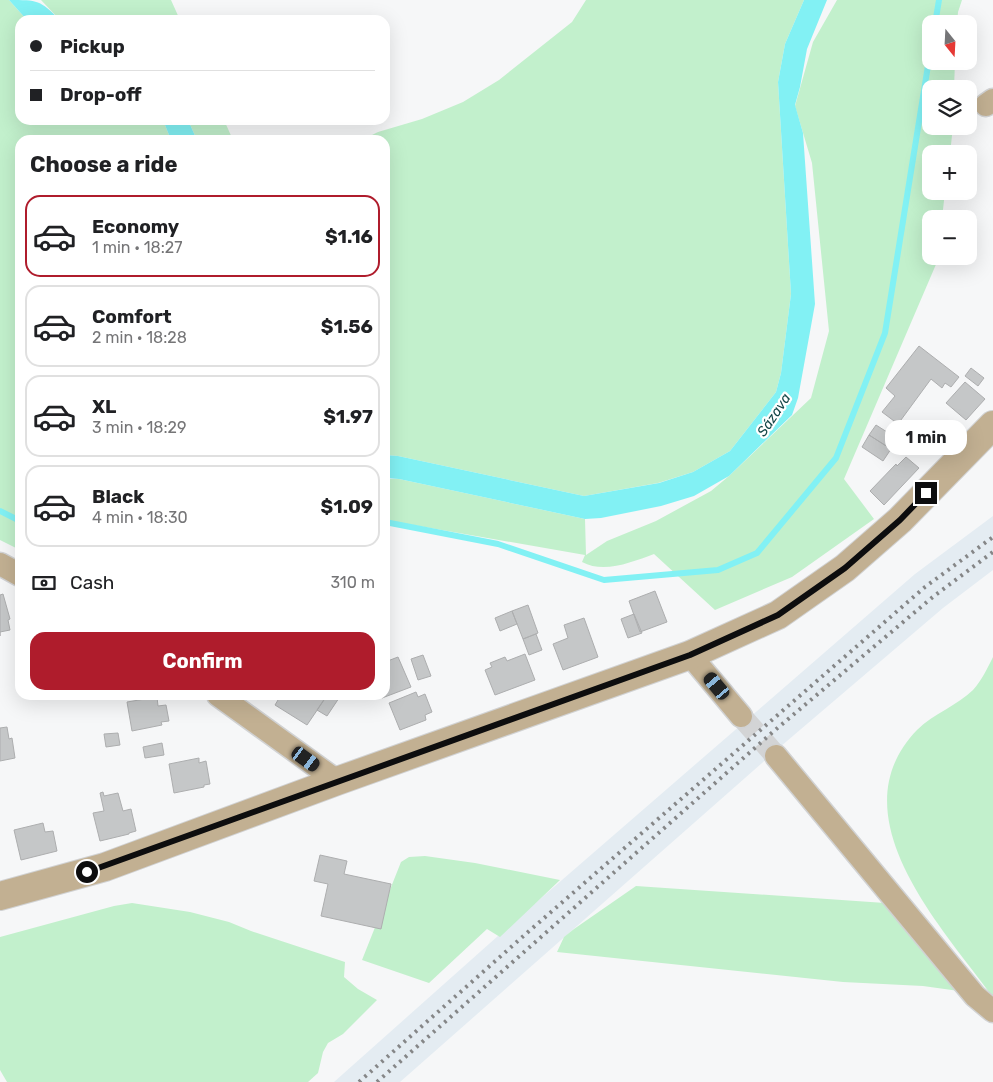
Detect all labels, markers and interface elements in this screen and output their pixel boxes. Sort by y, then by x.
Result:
north arrow [922,15,978,70]
map controls [922,15,977,265]
text: Pickup [60,35,125,58]
button: layers [922,80,977,135]
text: Drop-off [60,83,142,106]
button: + [922,145,977,200]
text: Choose a ride [30,151,177,178]
button: − [922,210,977,265]
icon: car [32,214,77,259]
text: Economy [92,215,179,238]
text: $1.16 [325,225,373,248]
text: 1 min · 18:27 [92,238,182,257]
icon: car [32,304,77,349]
text: Comfort [92,305,172,328]
text: $1.56 [321,315,373,338]
text: 2 min · 18:28 [92,328,187,347]
water label: Sázava [754,390,794,440]
icon: car [32,394,77,439]
text: XL [92,395,116,418]
text: $1.97 [323,405,373,428]
text: 3 min · 18:29 [92,418,186,437]
callout: 1 min [885,420,967,456]
text: 1 min [906,428,946,447]
route end [915,482,937,504]
icon: car [32,484,77,529]
text: Black [92,485,144,508]
text: $1.09 [321,495,373,518]
text: 4 min · 18:30 [92,508,188,527]
icon: cash [30,569,58,597]
text: Cash [70,571,114,594]
text: 310 m [331,573,375,592]
button: Confirm [30,632,375,690]
car [701,670,732,702]
car [289,744,322,774]
route start [76,861,98,883]

